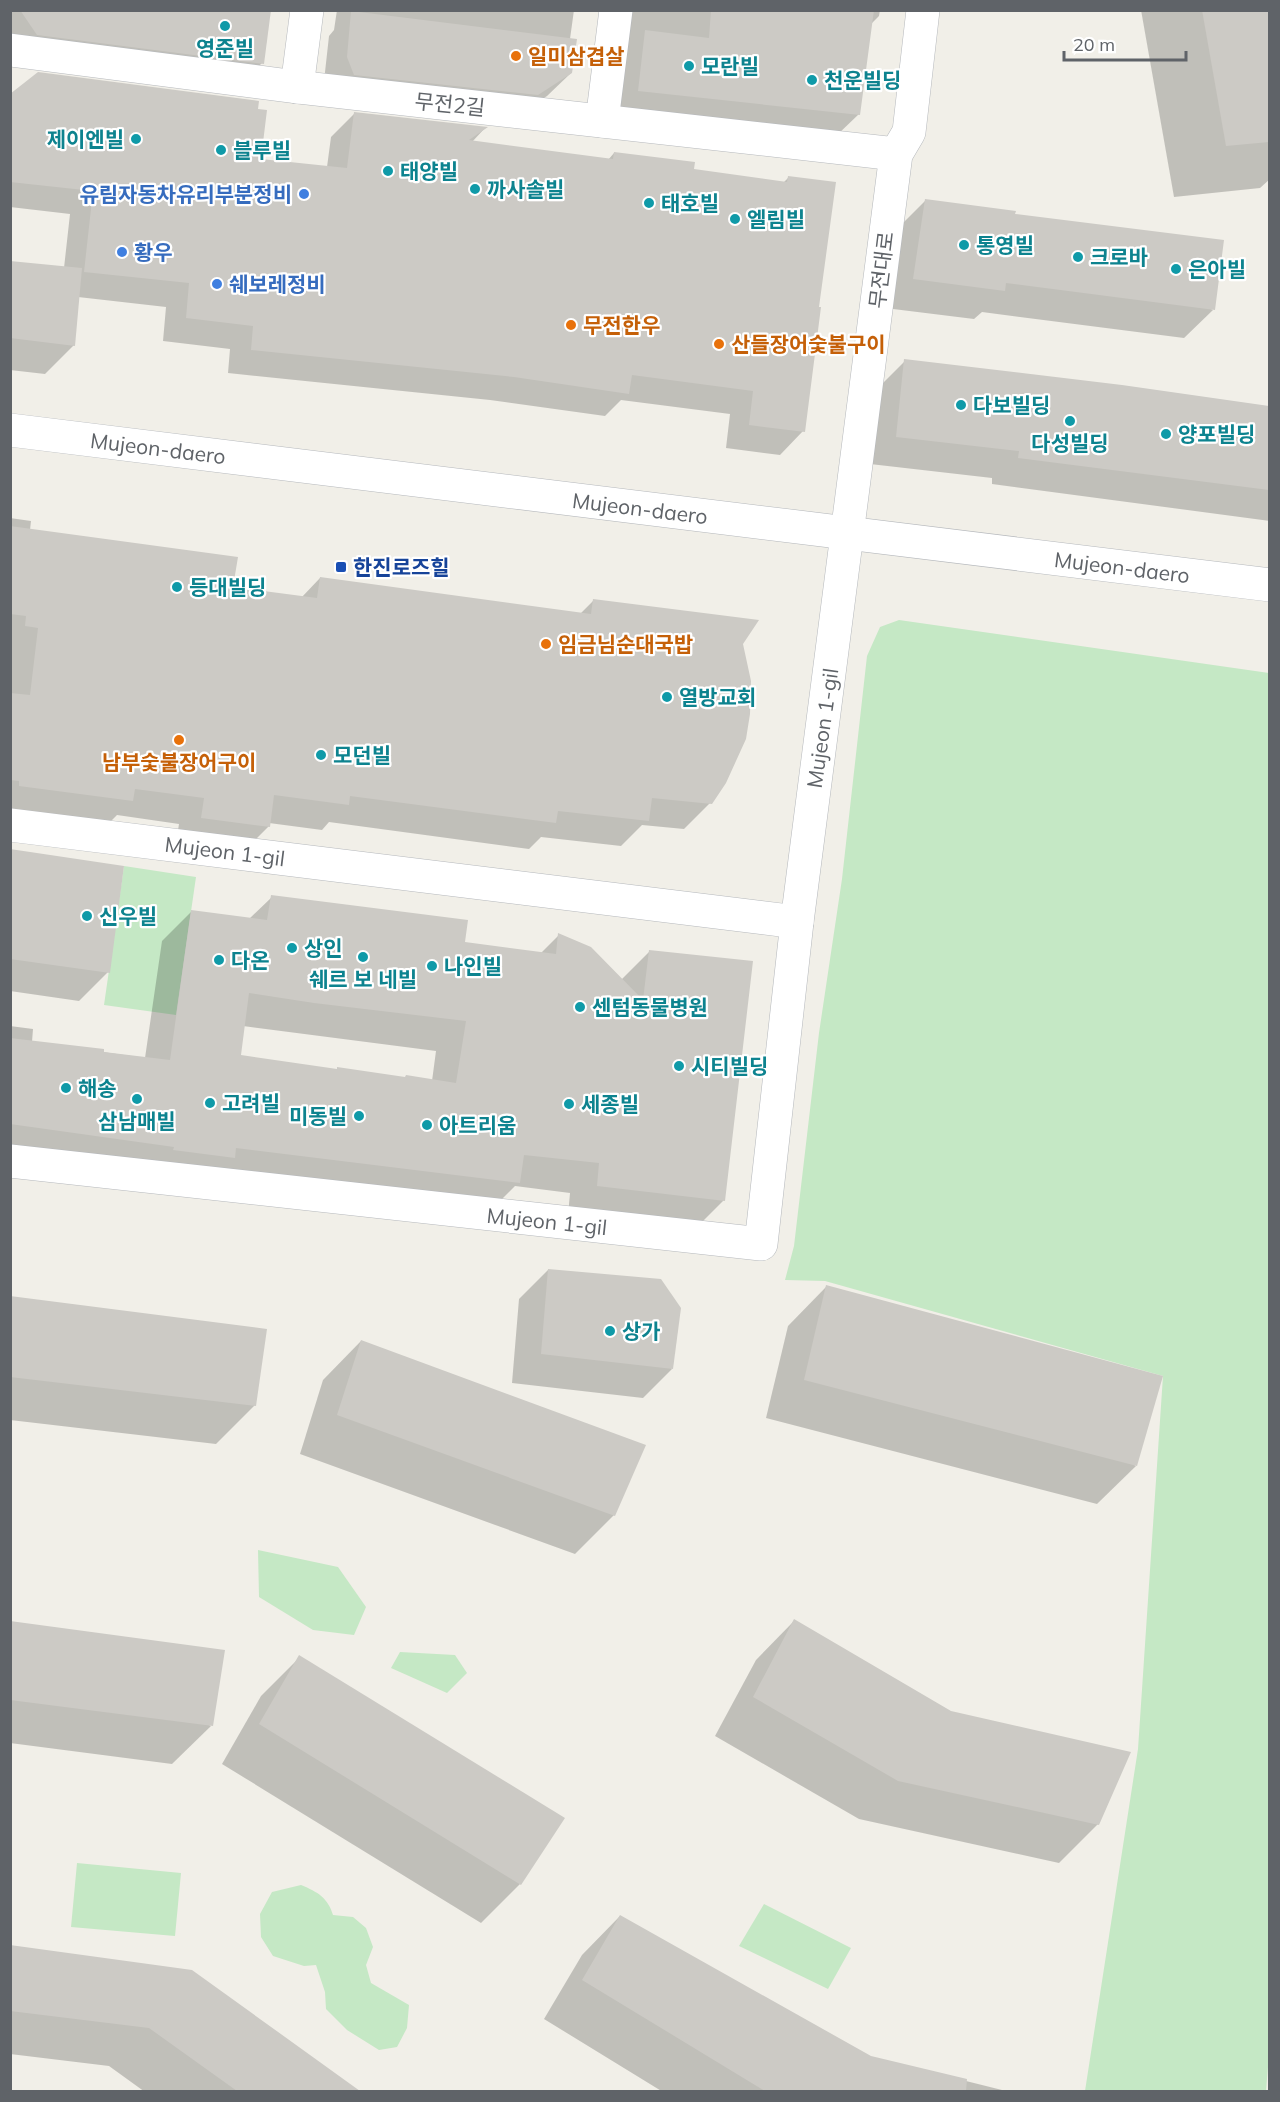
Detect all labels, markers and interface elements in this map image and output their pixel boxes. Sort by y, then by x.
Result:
marker: 영준빌 [218,19,232,33]
scale bar [1064,24,1186,62]
text: 20 m [1073,33,1115,56]
place label: 영준빌 [196,35,254,61]
place label: 일미삼겹살 [528,43,625,69]
marker: 일미삼겹살 [509,49,523,63]
place label: 모란빌 [701,53,759,79]
marker: 모란빌 [682,59,696,73]
place label: 천운빌딩 [824,67,901,93]
marker: 천운빌딩 [805,73,819,87]
street label: 무전2길 [414,87,486,121]
place label: 제이엔빌 [47,126,124,152]
marker: 제이엔빌 [129,132,143,146]
place label: 블루빌 [233,137,291,163]
marker: 블루빌 [214,143,228,157]
place label: 태양빌 [400,158,458,184]
marker: 태양빌 [381,164,395,178]
place label: 까사솔빌 [487,176,564,202]
place label: 유림자동차유리부분정비 [79,181,292,207]
marker: 까사솔빌 [468,182,482,196]
marker: 유림자동차유리부분정비 [297,187,311,201]
place label: 태호빌 [661,190,719,216]
marker: 태호빌 [642,196,656,210]
place label: 엘림빌 [747,206,805,232]
marker: 엘림빌 [728,212,742,226]
street label: 무전대로 [863,230,899,310]
place label: 통영빌 [976,232,1034,258]
marker: 통영빌 [957,238,971,252]
place label: 황우 [134,239,173,265]
place label: 크로바 [1090,244,1148,270]
marker: 황우 [115,245,129,259]
marker: 크로바 [1071,250,1085,264]
place label: 은아빌 [1188,256,1246,282]
marker: 은아빌 [1169,262,1183,276]
place label: 쉐보레정비 [229,271,326,297]
marker: 쉐보레정비 [210,277,224,291]
place label: 무전한우 [583,312,660,338]
marker: 무전한우 [564,318,578,332]
place label: 산들장어숯불구이 [731,331,886,357]
marker: 산들장어숯불구이 [712,337,726,351]
place label: 다보빌딩 [973,392,1050,418]
marker: 다보빌딩 [954,398,968,412]
marker: 다성빌딩 [1063,414,1077,428]
place label: 양포빌딩 [1178,421,1255,447]
street label: Mujeon-daero [89,427,227,469]
marker: 양포빌딩 [1159,427,1173,441]
place label: 다성빌딩 [1031,430,1109,456]
street label: Mujeon-daero [571,487,709,529]
street label: Mujeon-daero [1053,546,1191,588]
place label: 한진로즈힐 [353,554,450,580]
marker: 한진로즈힐 [334,560,348,574]
place label: 등대빌딩 [189,574,266,600]
marker: 등대빌딩 [170,580,184,594]
place label: 임금님순대국밥 [558,631,693,657]
marker: 임금님순대국밥 [539,637,553,651]
street label: Mujeon 1-gil [801,666,843,790]
place label: 열방교회 [679,684,756,710]
marker: 열방교회 [660,690,674,704]
marker: 남부숯불장어구이 [172,733,186,747]
place label: 모던빌 [333,742,391,768]
marker: 모던빌 [314,748,328,762]
place label: 남부숯불장어구이 [102,749,256,775]
street label: Mujeon 1-gil [163,831,287,871]
place label: 신우빌 [99,903,157,929]
marker: 신우빌 [80,909,94,923]
place label: 상인 [304,935,343,961]
marker: 상인 [285,941,299,955]
place label: 다온 [231,947,270,973]
marker: 쉐르 보 네빌 [356,950,370,964]
marker: 다온 [212,953,226,967]
place label: 나인빌 [444,953,502,979]
marker: 나인빌 [425,959,439,973]
place label: 쉐르 보 네빌 [309,966,417,992]
place label: 센텀동물병원 [592,994,708,1020]
marker: 센텀동물병원 [573,1000,587,1014]
place label: 시티빌딩 [691,1053,768,1079]
marker: 시티빌딩 [672,1059,686,1073]
place label: 해송 [78,1075,117,1101]
marker: 해송 [59,1081,73,1095]
place label: 고려빌 [222,1090,280,1116]
place label: 세종빌 [581,1091,639,1117]
marker: 삼남매빌 [130,1092,144,1106]
marker: 고려빌 [203,1096,217,1110]
marker: 세종빌 [562,1097,576,1111]
place label: 미동빌 [289,1103,347,1129]
place label: 삼남매빌 [98,1108,176,1134]
marker: 미동빌 [352,1109,366,1123]
place label: 아트리움 [439,1112,516,1138]
marker: 아트리움 [420,1118,434,1132]
street label: Mujeon 1-gil [486,1202,608,1240]
place label: 상가 [622,1318,661,1344]
marker: 상가 [603,1324,617,1338]

